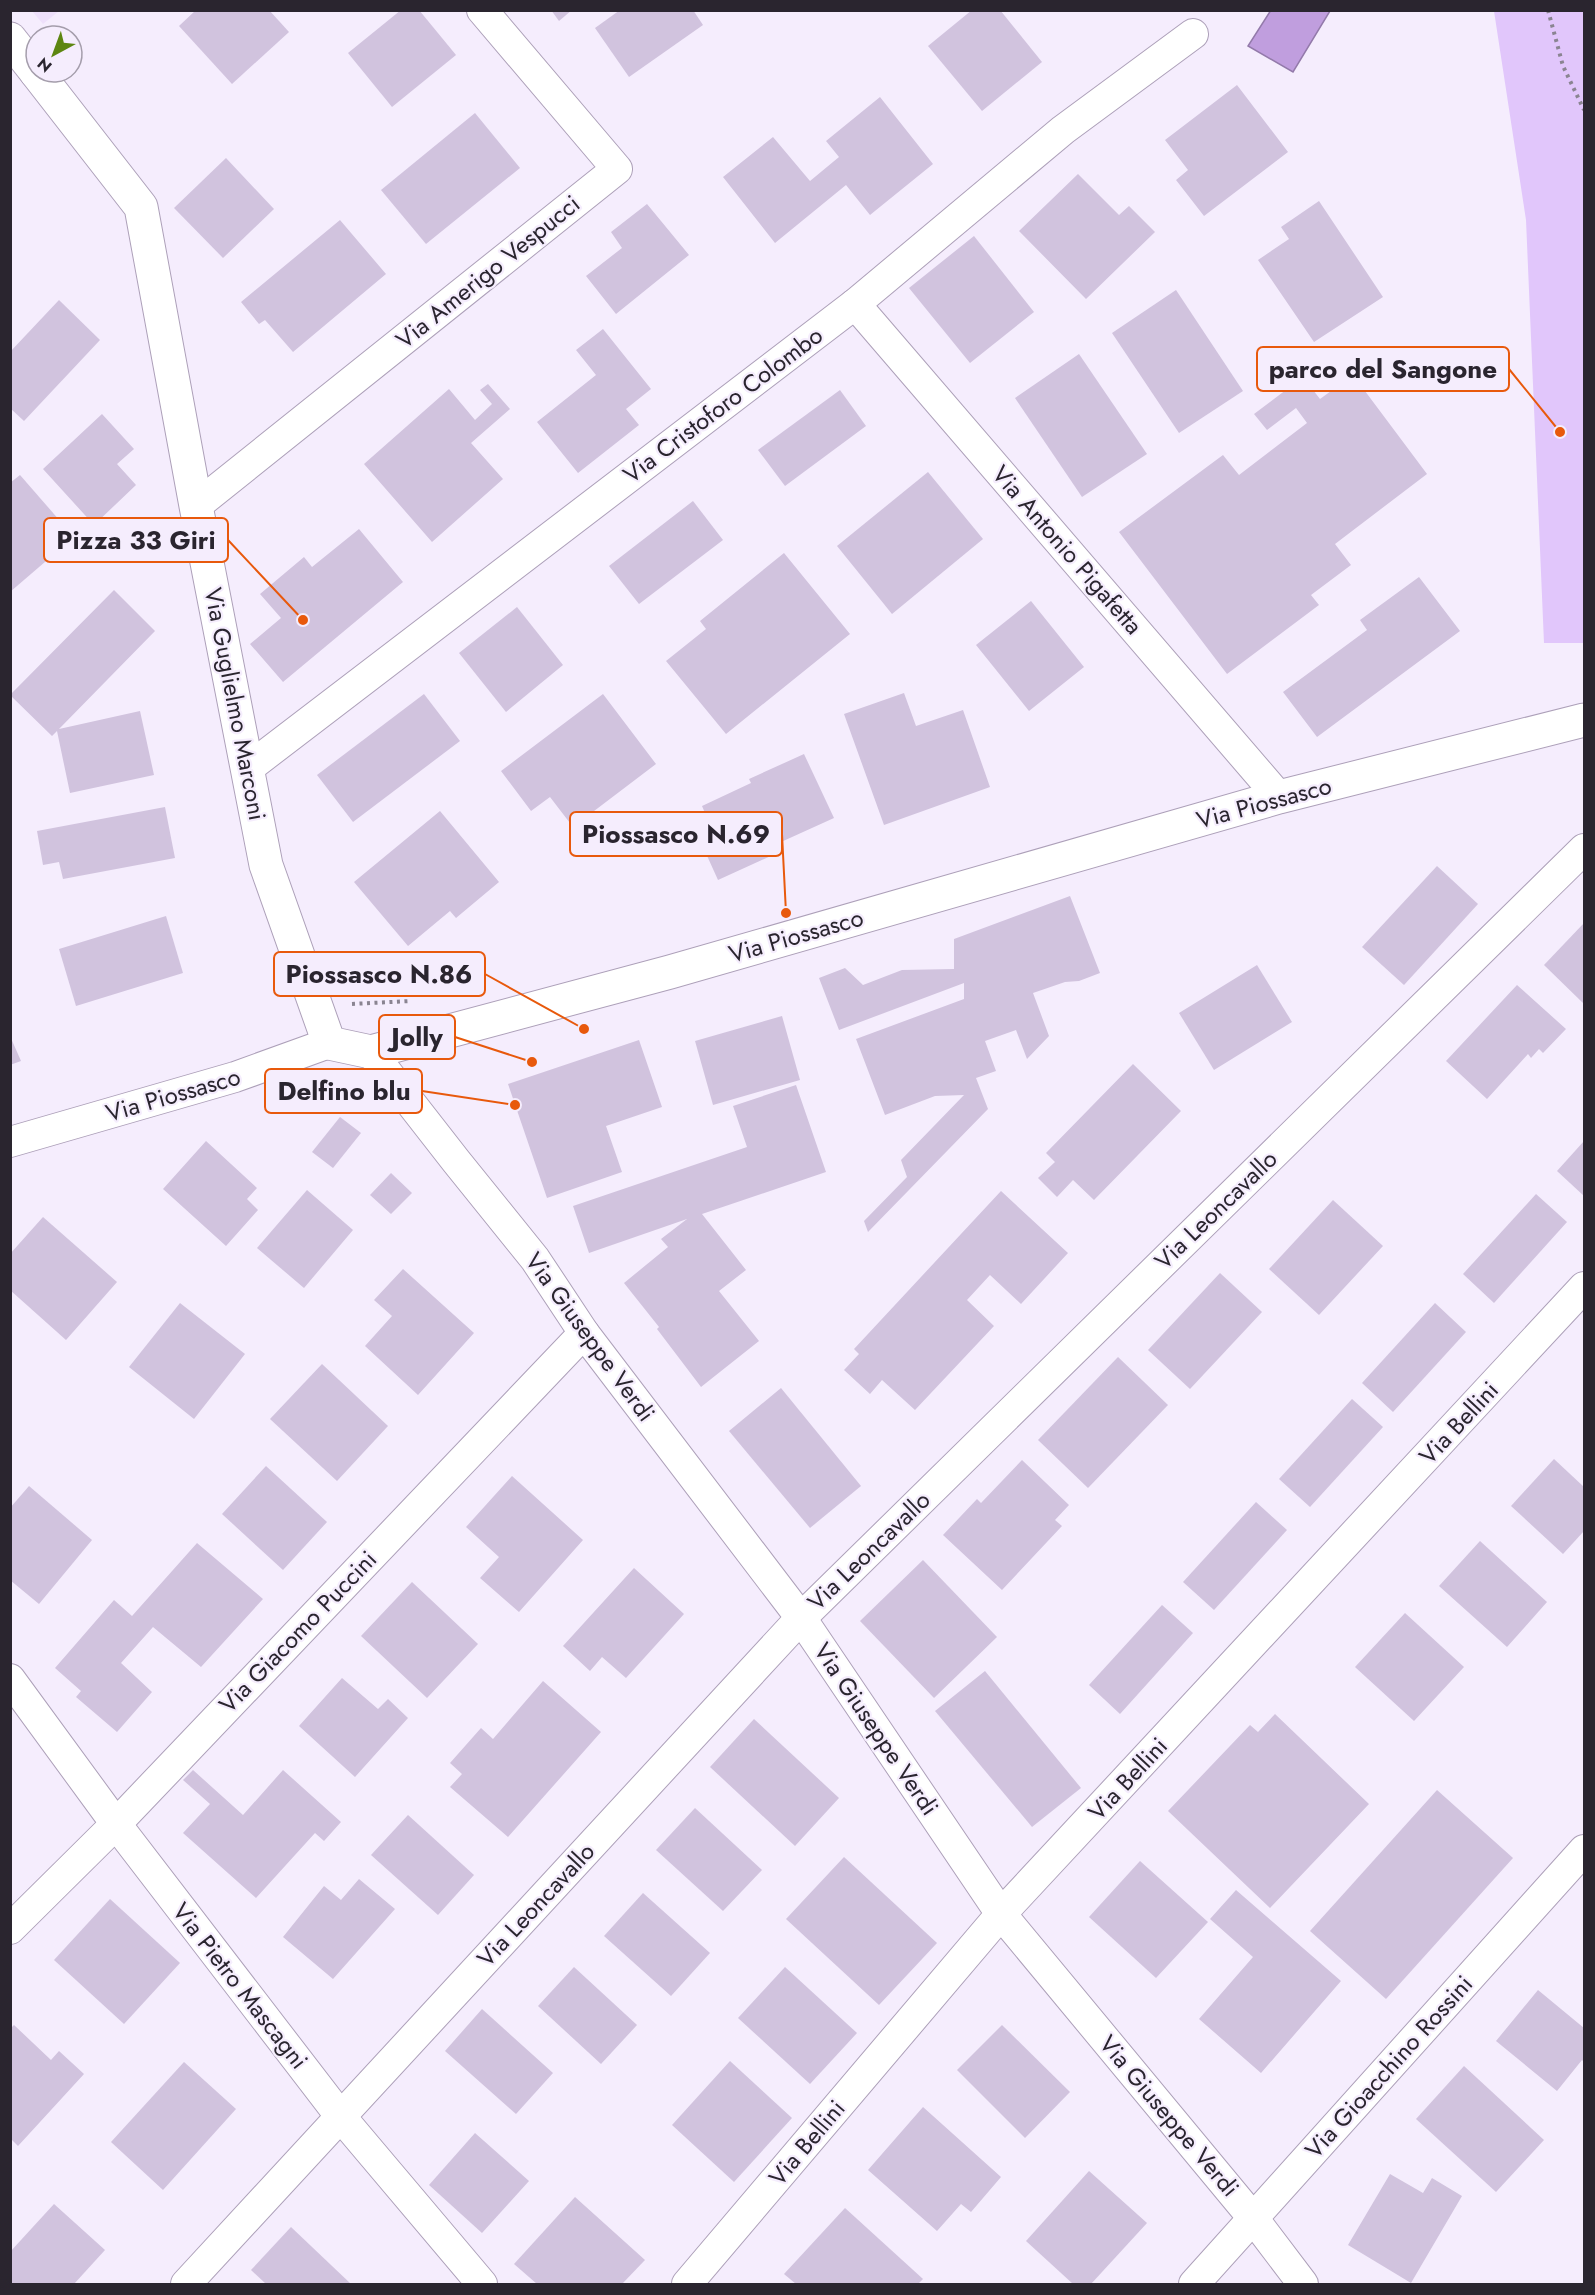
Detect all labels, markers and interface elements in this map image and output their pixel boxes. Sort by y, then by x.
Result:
north arrow [24,24,84,84]
text: N [32,52,57,78]
street label: Via Amerigo Vespucci [388,186,587,357]
street label: Via Cristoforo Colombo [615,318,830,491]
callout: parco del Sangone [1257,347,1509,391]
text: parco del Sangone [1269,350,1497,388]
street label: Via Antonio Pigafetta [984,457,1151,642]
callout: Pizza 33 Giri [44,518,228,562]
text: Pizza 33 Giri [56,521,216,559]
street label: Via Guglielmo Marconi [196,584,275,823]
street label: Via Piossasco [1192,768,1335,837]
callout: Piossasco N.69 [570,812,782,856]
text: Piossasco N.69 [582,815,770,853]
street label: Via Piossasco [724,900,867,971]
callout: Piossasco N.86 [274,952,485,996]
text: Piossasco N.86 [286,955,473,993]
callout: Jolly [379,1015,455,1059]
text: Jolly [386,1018,443,1056]
street label: Via Piossasco [101,1059,244,1130]
callout: Delfino blu [265,1069,422,1113]
text: Delfino blu [277,1072,411,1110]
street label: Via Leoncavallo [1146,1142,1285,1277]
street label: Via Giuseppe Verdi [517,1245,664,1429]
street label: Via Bellini [1411,1373,1506,1472]
street label: Via Leoncavallo [799,1483,938,1618]
street label: Via Giacomo Puccini [211,1542,385,1721]
street label: Via Giuseppe Verdi [806,1635,947,1822]
street label: Via Bellini [1080,1729,1175,1828]
street label: Via Leoncavallo [469,1835,603,1975]
street label: Via Pietro Mascagni [164,1895,317,2076]
street label: Via Gioacchino Rossini [1297,1967,1481,2166]
street label: Via Giuseppe Verdi [1091,2027,1248,2204]
street label: Via Bellini [760,2092,853,2193]

